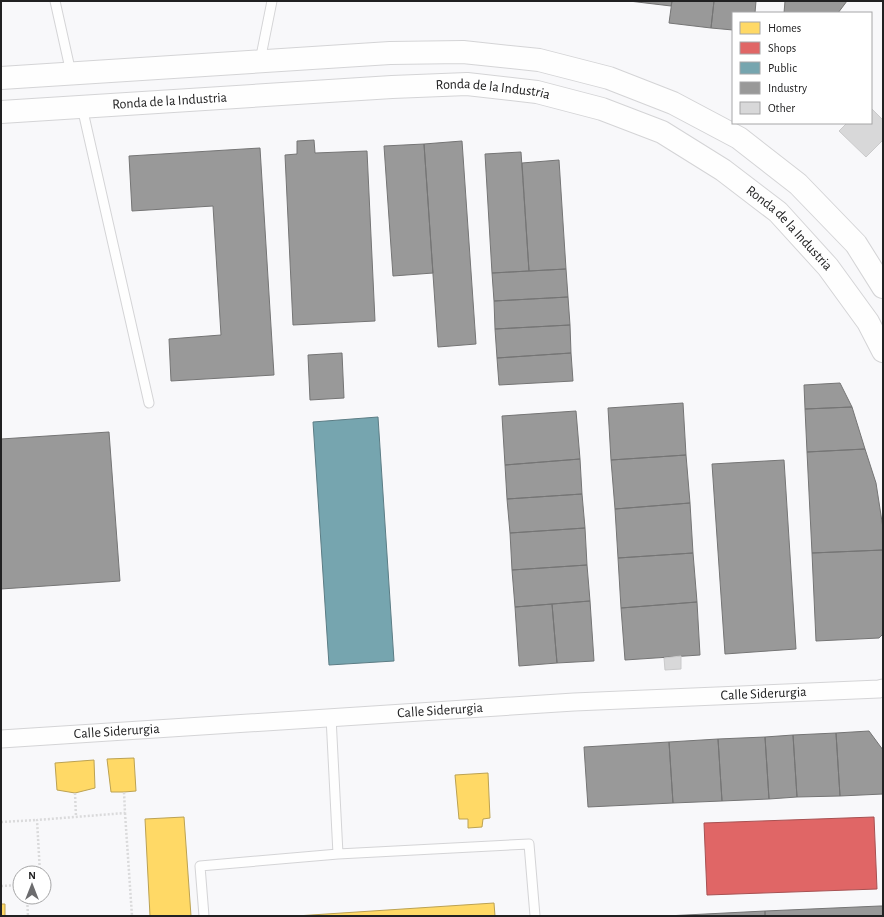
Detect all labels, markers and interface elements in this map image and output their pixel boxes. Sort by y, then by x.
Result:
legend [732,12,872,124]
text: Homes [768,22,801,34]
text: Shops [768,42,796,54]
text: Public [768,62,797,74]
street label: Ronda de la Industria [435,77,552,102]
text: Industry [768,82,807,95]
street label: Ronda de la Industria [112,91,228,112]
text: Other [768,102,795,114]
street label: Ronda de la Industria [743,183,835,274]
street label: Calle Siderurgia [720,685,807,703]
street label: Calle Siderurgia [397,701,484,720]
street label: Calle Siderurgia [73,722,161,741]
north arrow [12,865,52,905]
text: N [28,870,36,881]

